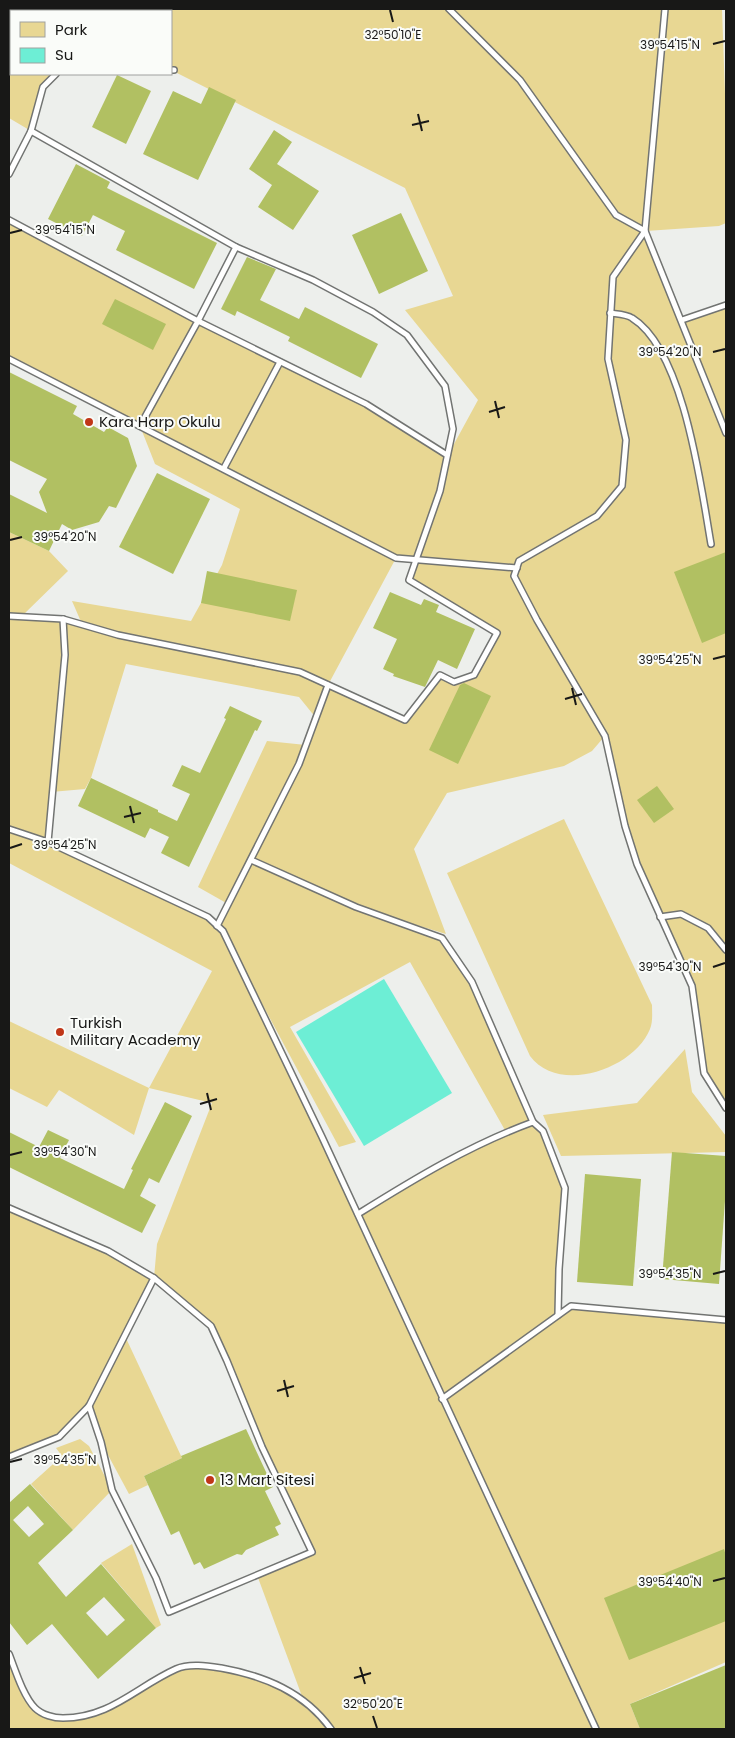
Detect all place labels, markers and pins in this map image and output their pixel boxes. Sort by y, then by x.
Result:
place label: Kara Harp Okulu [99,411,221,432]
marker: Kara Harp Okulu [83,416,95,428]
place label: Turkish Military Academy [70,1012,201,1050]
marker: Turkish Military Academy [54,1026,66,1038]
place label: 13 Mart Sitesi [220,1469,315,1490]
marker: 13 Mart Sitesi [204,1474,216,1486]

